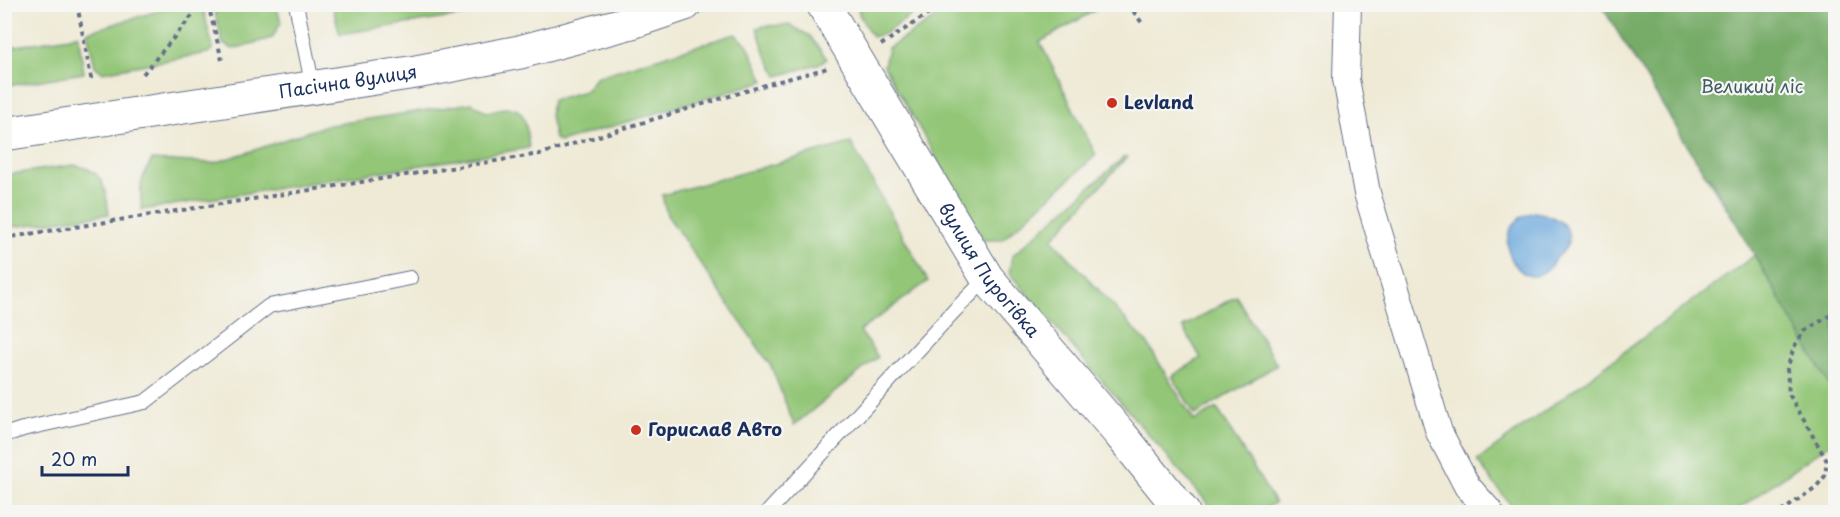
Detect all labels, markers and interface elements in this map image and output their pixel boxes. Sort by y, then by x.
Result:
street label: Пасічна вулиця [277,57,419,104]
park label: Великий ліс [1701,72,1803,99]
place label: Levland [1124,88,1194,115]
marker: Levland [1105,96,1119,110]
street label: вулиця Пирогівка [933,197,1047,343]
place label: Горислав Авто [648,415,782,442]
marker: Горислав Авто [629,423,643,437]
scale bar [42,439,128,477]
text: 20 m [51,445,97,472]

